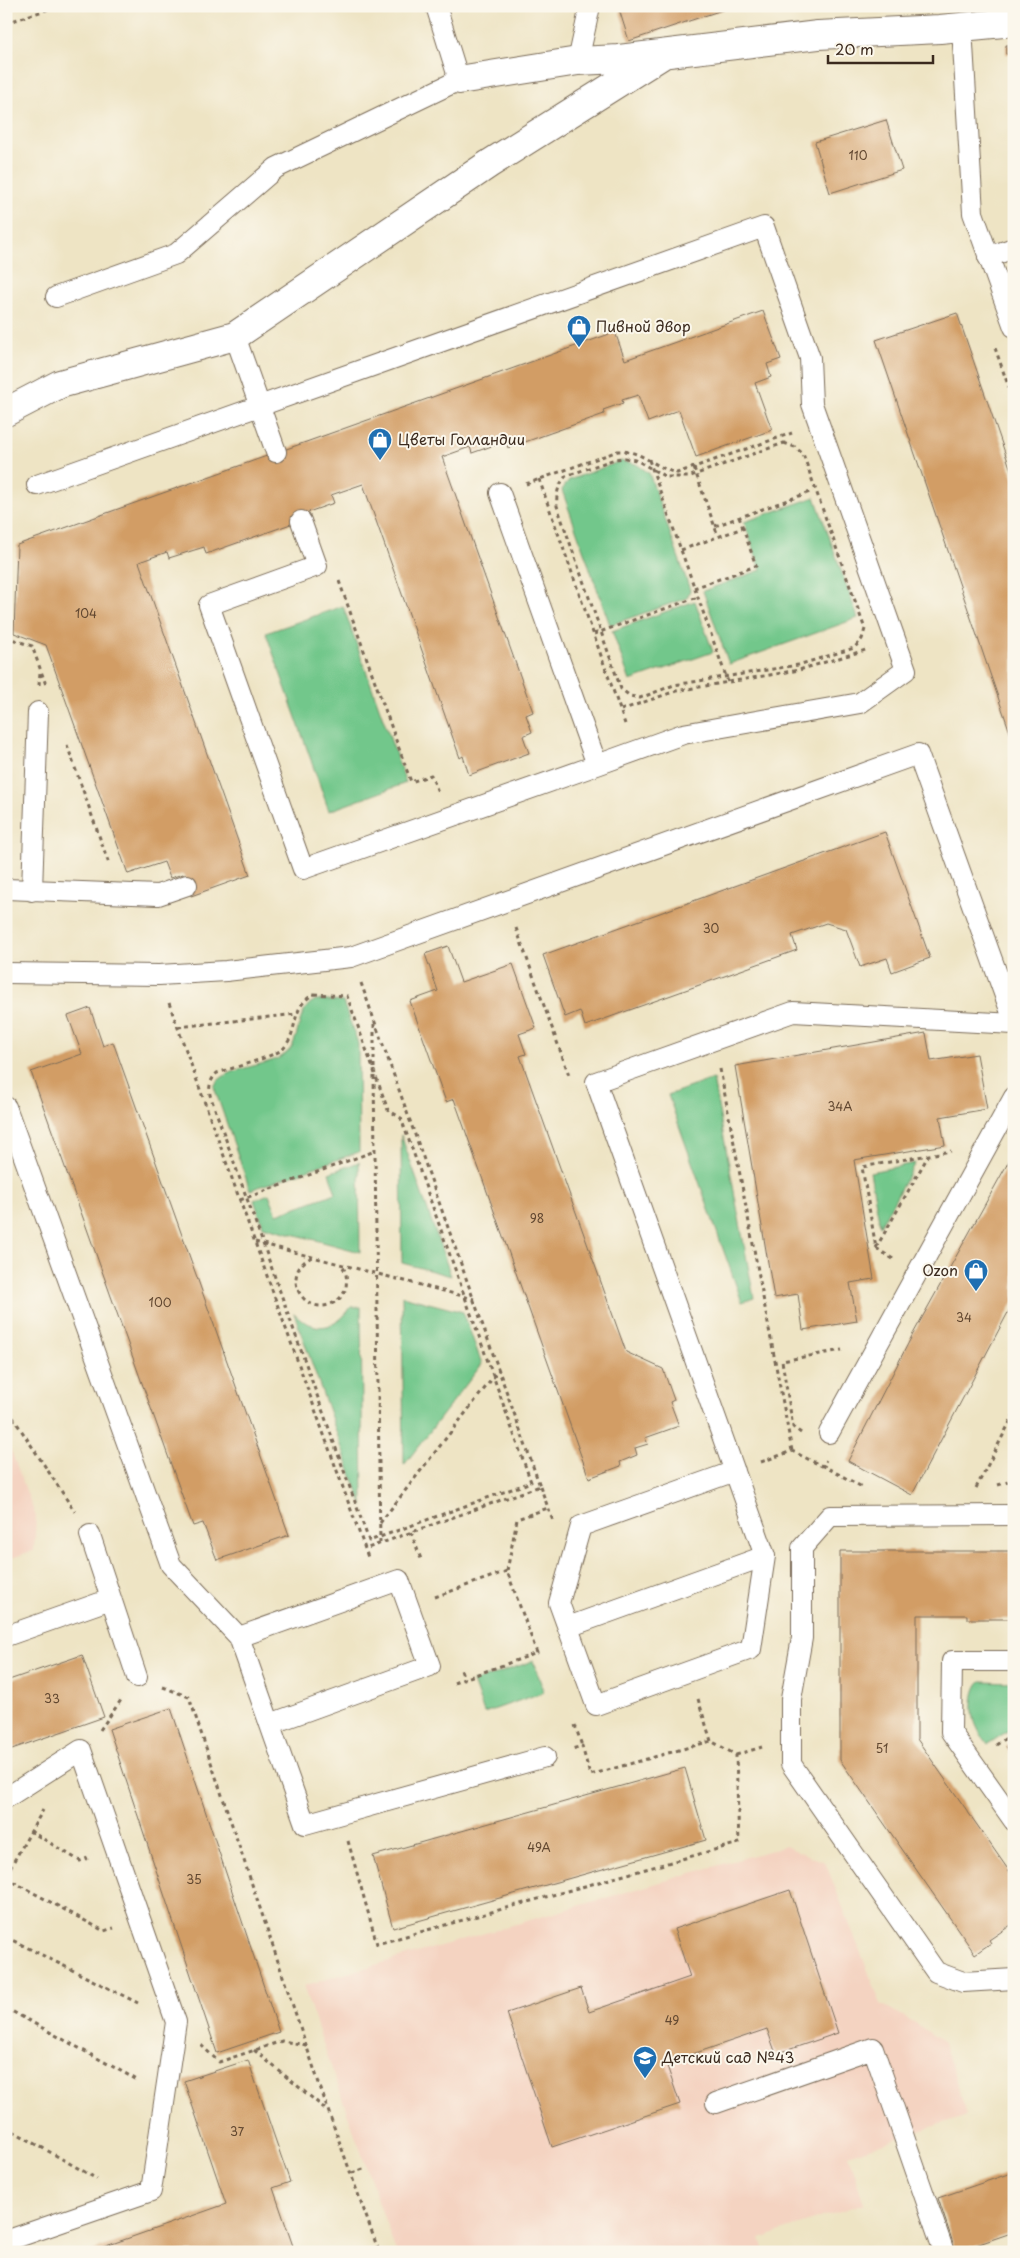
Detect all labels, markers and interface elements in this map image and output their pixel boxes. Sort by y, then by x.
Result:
scale bar [828,32,932,64]
text: 20 m [835,37,874,60]
house number: 110 [849,146,868,164]
shop icon: Пивной двор [566,314,592,348]
place label: Пивной двор [596,314,691,337]
shop icon: Цветы Голландии [367,427,393,461]
place label: Цветы Голландии [398,427,525,450]
house number: 104 [75,604,97,622]
house number: 30 [703,919,720,937]
house number: 34А [827,1097,853,1115]
house number: 98 [530,1209,544,1227]
place label: Ozon [922,1258,958,1281]
shop icon: Ozon [963,1258,989,1292]
house number: 100 [149,1293,172,1311]
house number: 34 [956,1308,972,1326]
house number: 33 [44,1689,60,1707]
house number: 51 [876,1739,888,1757]
house number: 49А [527,1838,551,1856]
house number: 35 [186,1870,202,1888]
house number: 49 [665,2011,679,2029]
school or university icon: Детский сад №43 [632,2045,658,2079]
place label: Детский сад №43 [661,2045,794,2068]
house number: 37 [230,2122,245,2140]

